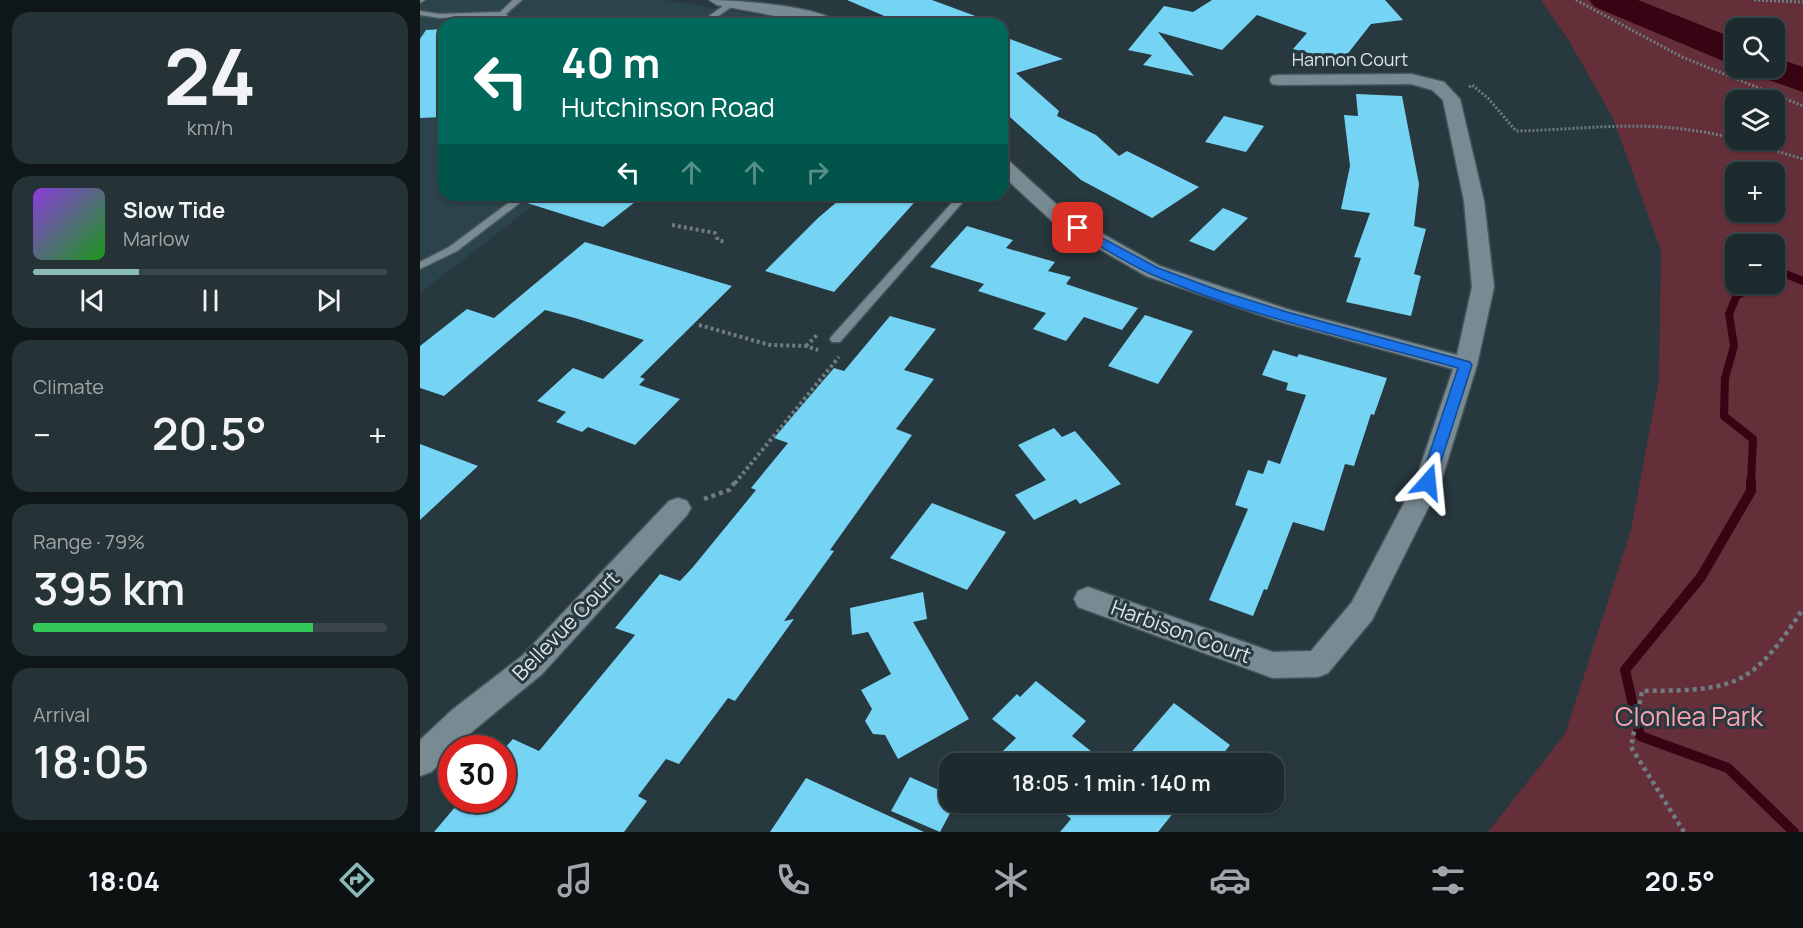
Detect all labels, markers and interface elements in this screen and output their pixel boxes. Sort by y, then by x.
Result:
map controls [1725,18,1785,294]
button: search [1725,18,1785,78]
text: 24 [164,22,256,128]
text: 40 m [561,33,660,91]
icon: left [462,42,540,120]
street label: Hannon Court [1292,47,1408,71]
text: Hutchinson Road [561,88,775,125]
button: layers [1725,90,1785,150]
text: km/h [187,114,233,141]
icon: left [612,156,645,189]
icon: ahead [675,156,708,189]
icon: ahead [738,156,771,189]
icon: right [801,156,834,189]
button: + [1725,162,1785,222]
text: Slow Tide [123,195,225,225]
pin [1052,202,1103,253]
icon: arrive [1061,211,1094,244]
text: Marlow [123,225,190,252]
button: − [1725,234,1785,294]
icon: previous [76,284,109,317]
icon: pause [194,284,227,317]
icon: next [312,284,345,317]
text: Climate [33,373,104,400]
text: 20.5° [152,402,267,464]
text: − [33,412,51,457]
text: + [368,412,387,457]
position arrow [1396,450,1460,514]
text: Range · 79% [33,528,145,555]
text: 395 km [33,557,185,619]
street label: Bellevue Court [506,564,625,686]
street label: Harbison Court [1108,593,1255,669]
park label: Clonlea Park [1615,698,1764,734]
text: Arrival [33,701,90,728]
text: 18:05 [33,730,149,792]
speed limit sign: 30 [438,735,516,813]
text: 18:05 · 1 min · 140 m [1012,768,1211,798]
icon: directions [336,859,378,901]
icon: music [554,859,596,901]
icon: phone [772,859,814,901]
icon: climate [990,859,1032,901]
icon: car [1209,859,1251,901]
icon: filters [1427,859,1469,901]
text: 18:04 [88,862,160,899]
text: 20.5° [1645,862,1715,899]

